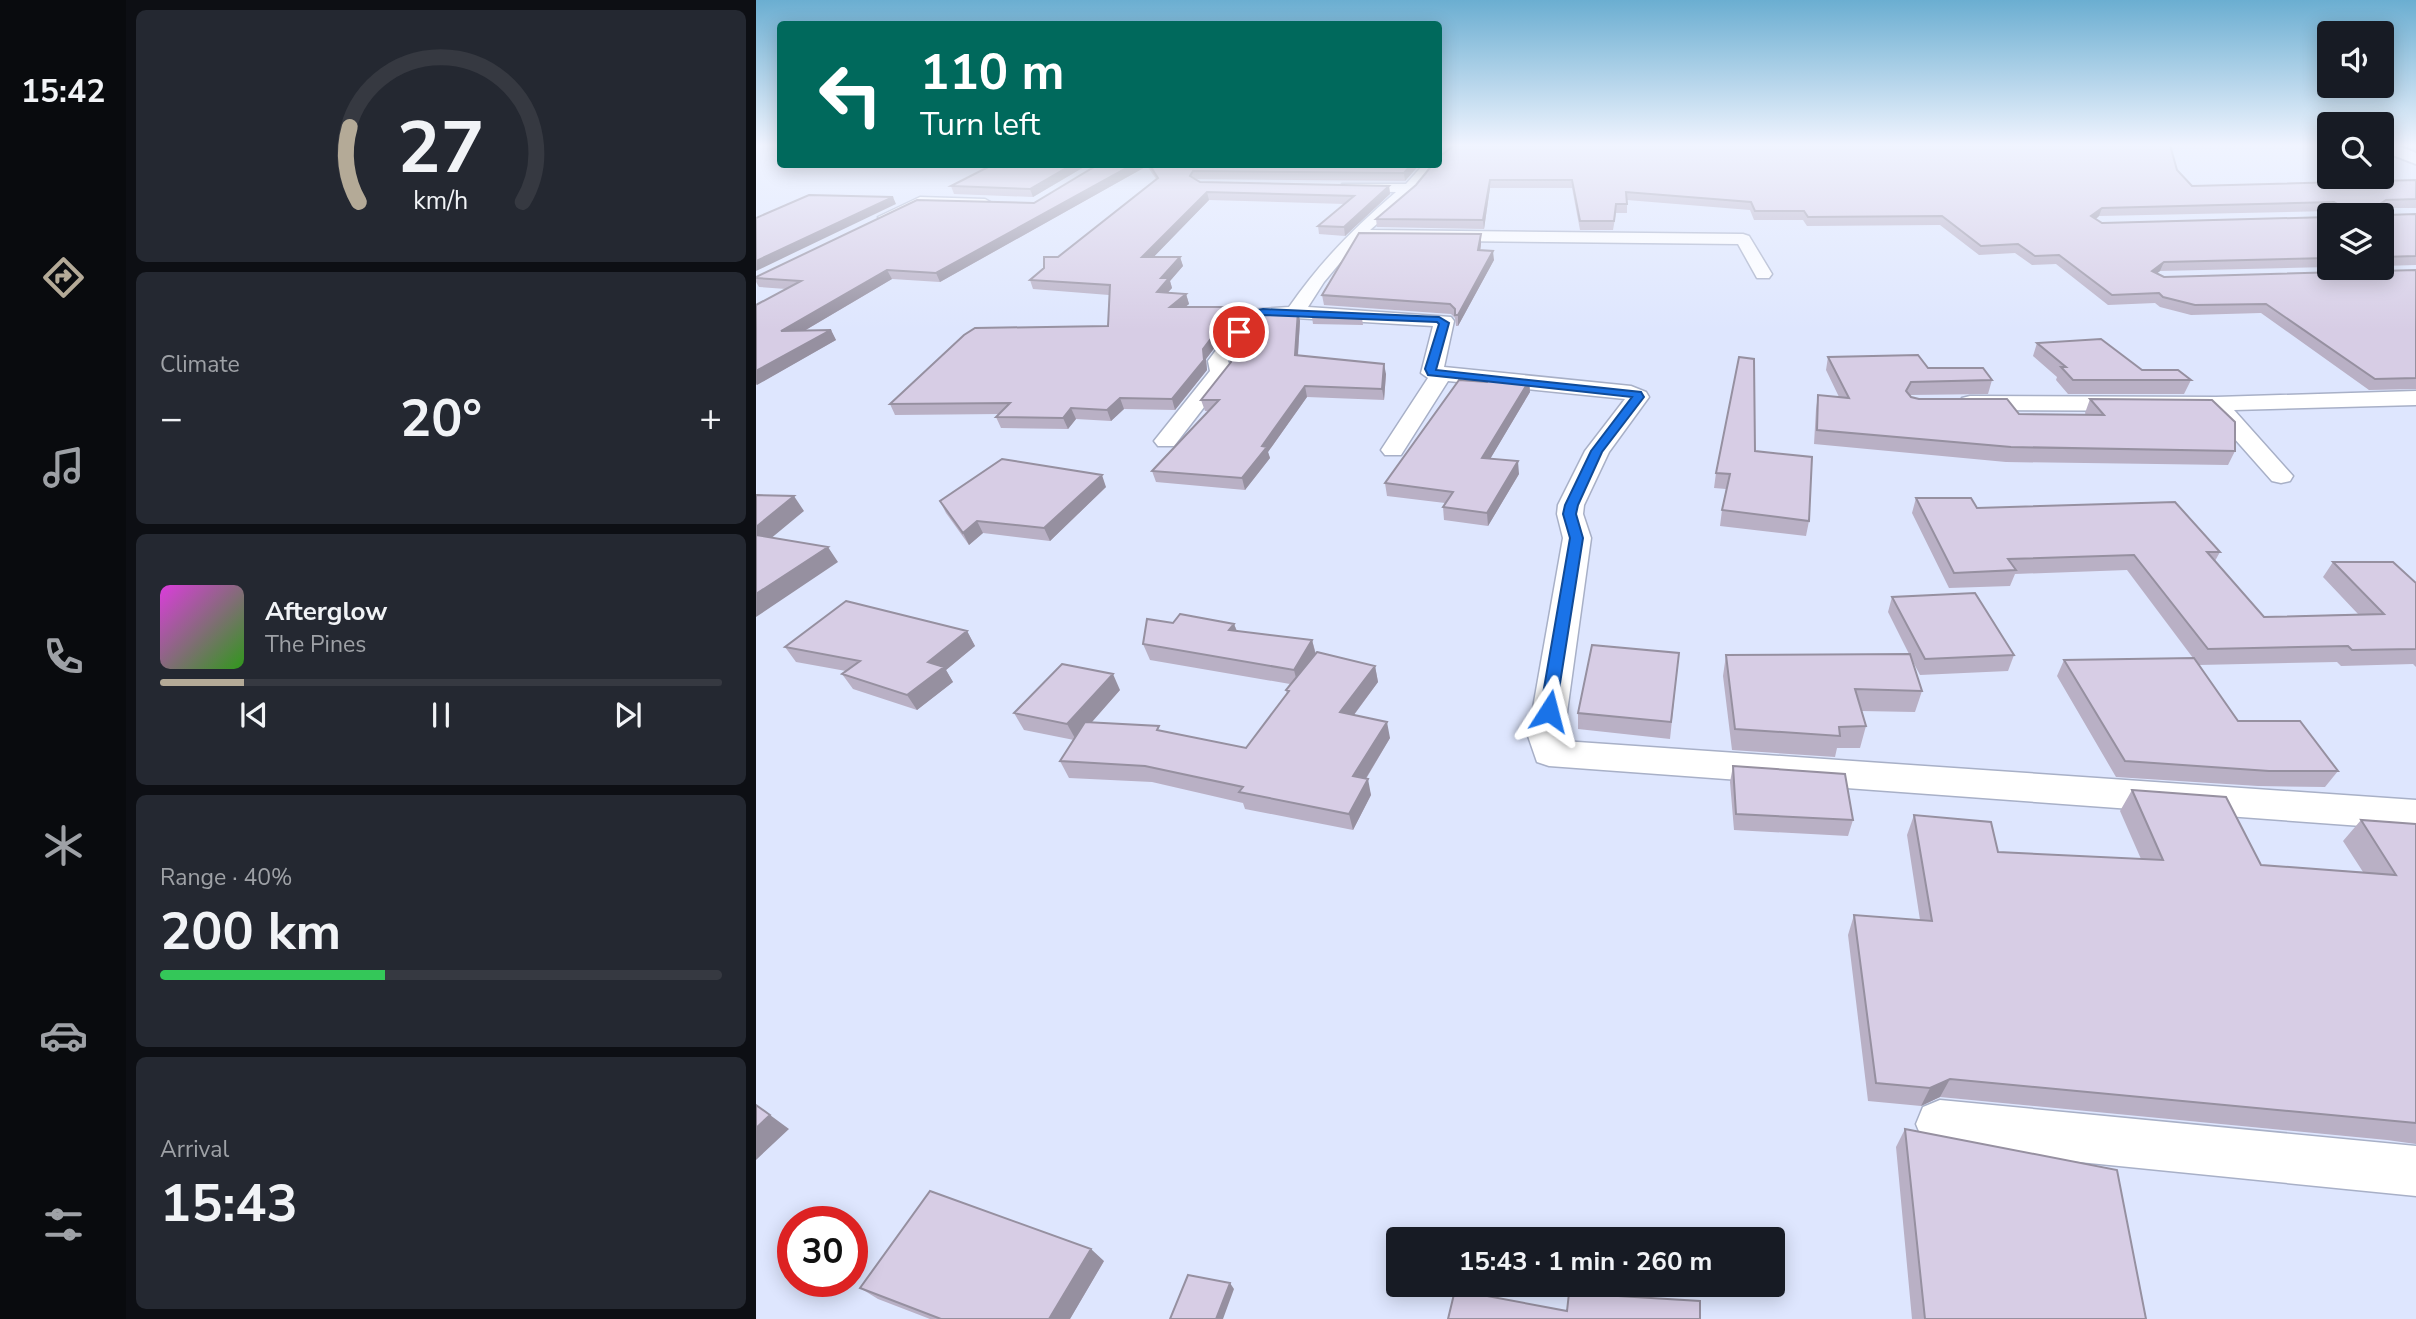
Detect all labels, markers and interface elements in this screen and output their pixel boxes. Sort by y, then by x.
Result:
map controls [2317,21,2394,280]
button: sound [2317,21,2394,98]
text: 110 m [920,39,1064,106]
icon: left [805,49,896,140]
text: 15:42 [21,70,105,113]
text: 27 [397,98,485,198]
text: Turn left [920,103,1040,146]
button: search [2317,112,2394,189]
text: km/h [413,184,469,218]
button: layers [2317,203,2394,280]
icon: directions [39,253,88,302]
pin [1209,302,1269,362]
icon: arrive [1220,313,1258,351]
text: Climate [160,349,240,380]
text: 20° [400,383,482,454]
text: − [160,393,183,444]
text: + [699,393,722,444]
icon: music [39,443,88,492]
text: Afterglow [265,594,388,629]
text: The Pines [265,629,366,660]
icon: phone [39,632,88,681]
position arrow [1512,674,1586,748]
icon: previous [235,696,273,734]
icon: pause [422,696,460,734]
icon: next [609,696,647,734]
icon: climate [39,821,88,870]
text: Range · 40% [160,862,292,893]
text: 200 km [160,896,341,967]
icon: car [39,1011,88,1060]
text: Arrival [160,1134,229,1165]
text: 15:43 [160,1168,298,1239]
icon: filters [39,1200,88,1249]
speed limit sign: 30 [777,1206,868,1297]
text: 15:43 · 1 min · 260 m [1459,1244,1712,1279]

